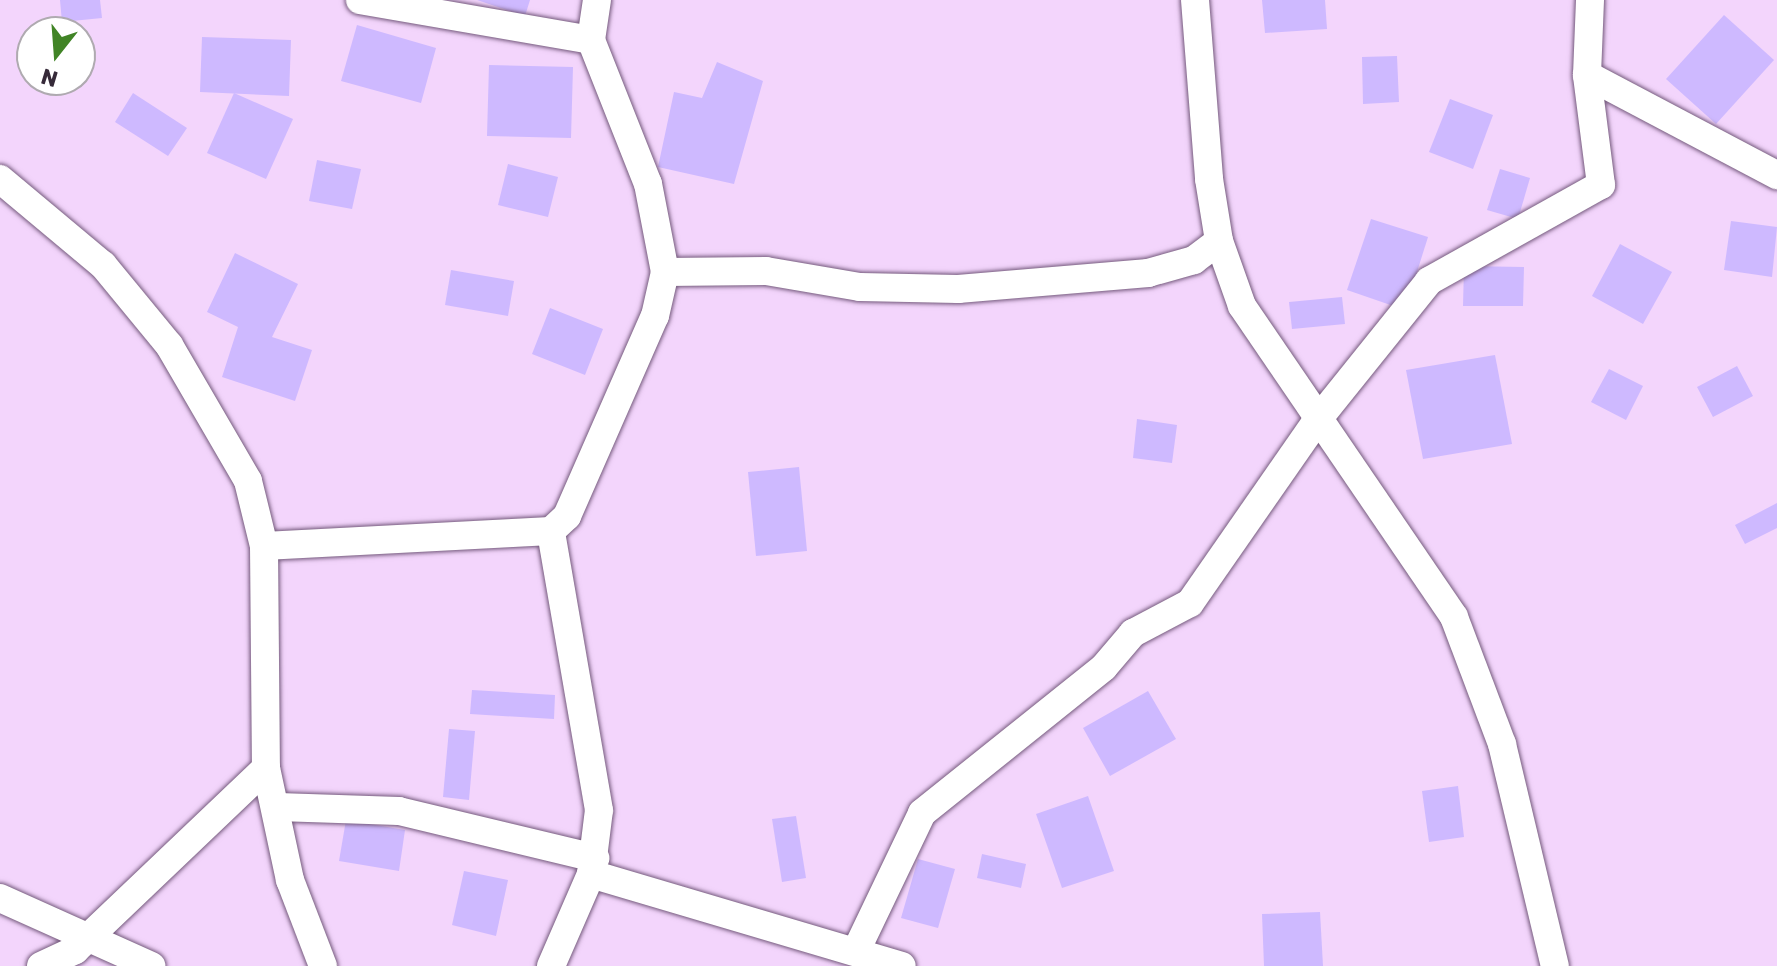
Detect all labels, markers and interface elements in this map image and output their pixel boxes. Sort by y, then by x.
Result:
north arrow [16,16,96,96]
text: N [38,62,61,93]

